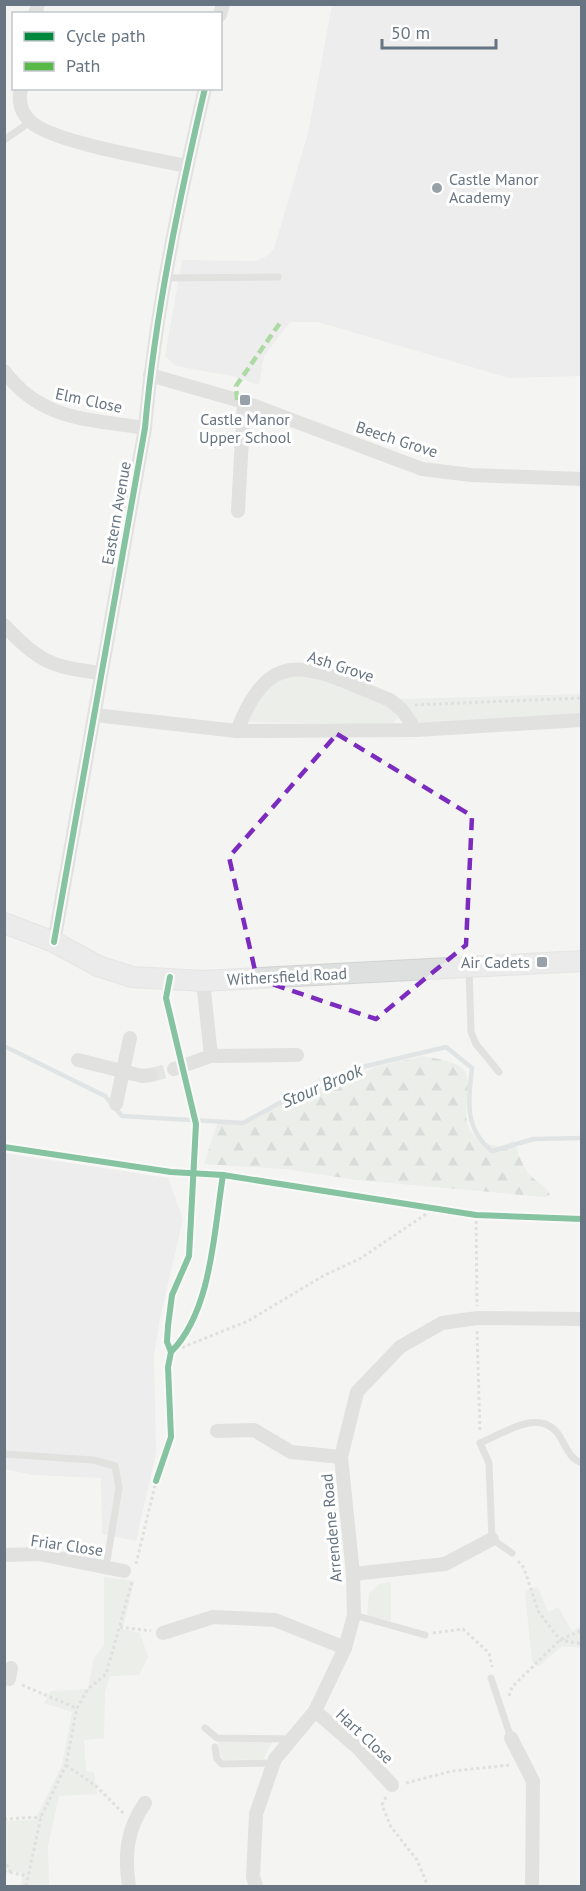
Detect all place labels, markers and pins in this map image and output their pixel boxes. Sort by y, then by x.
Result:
place label: Castle Manor Academy [449,169,539,207]
marker: Castle Manor Academy [430,181,444,195]
marker: Castle Manor Upper School [238,393,252,407]
place label: Castle Manor Upper School [199,409,291,447]
place label: Air Cadets [461,952,530,972]
marker: Air Cadets [535,955,549,969]

